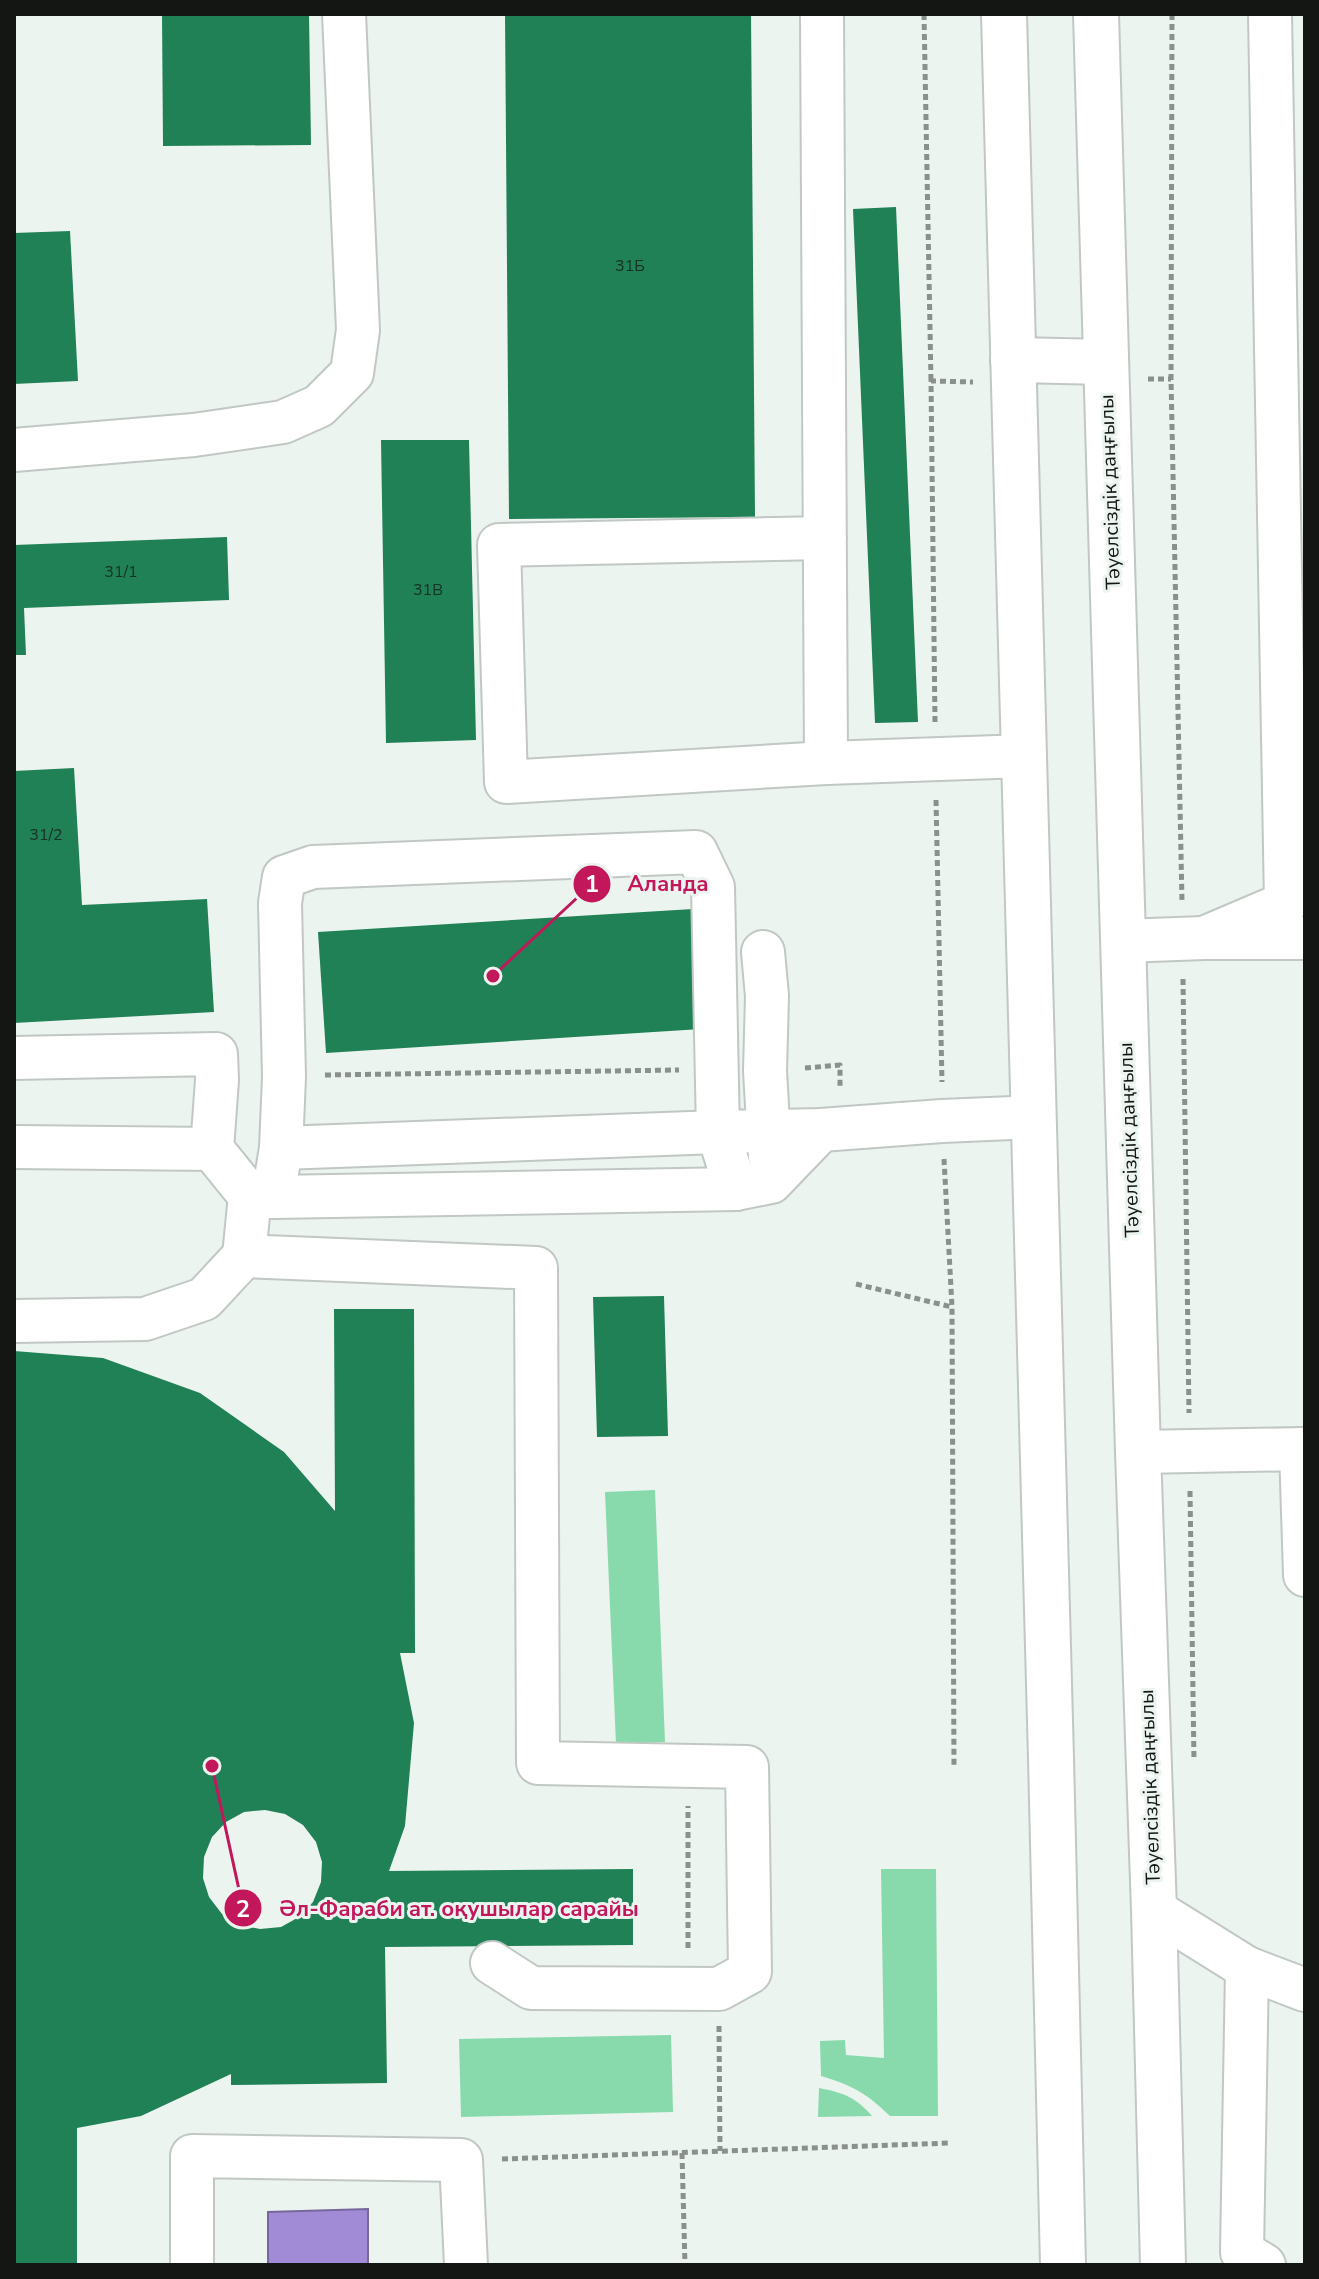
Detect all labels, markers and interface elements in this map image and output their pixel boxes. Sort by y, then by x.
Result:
house number: 31Б [615,255,645,277]
street label: Тәуелсіздік даңғылы [1093,394,1127,590]
house number: 31/1 [104,561,138,583]
house number: 31В [413,579,443,601]
house number: 31/2 [29,824,63,846]
callout: Аланда [572,861,725,907]
text: 1 [585,868,599,900]
text: Аланда [627,869,709,899]
street label: Тәуелсіздік даңғылы [1112,1042,1146,1238]
street label: Тәуелсіздік даңғылы [1133,1689,1167,1885]
callout: Әл-Фараби ат. оқушылар сарайы [223,1885,655,1931]
text: 2 [236,1893,250,1925]
text: Әл-Фараби ат. оқушылар сарайы [279,1894,639,1924]

